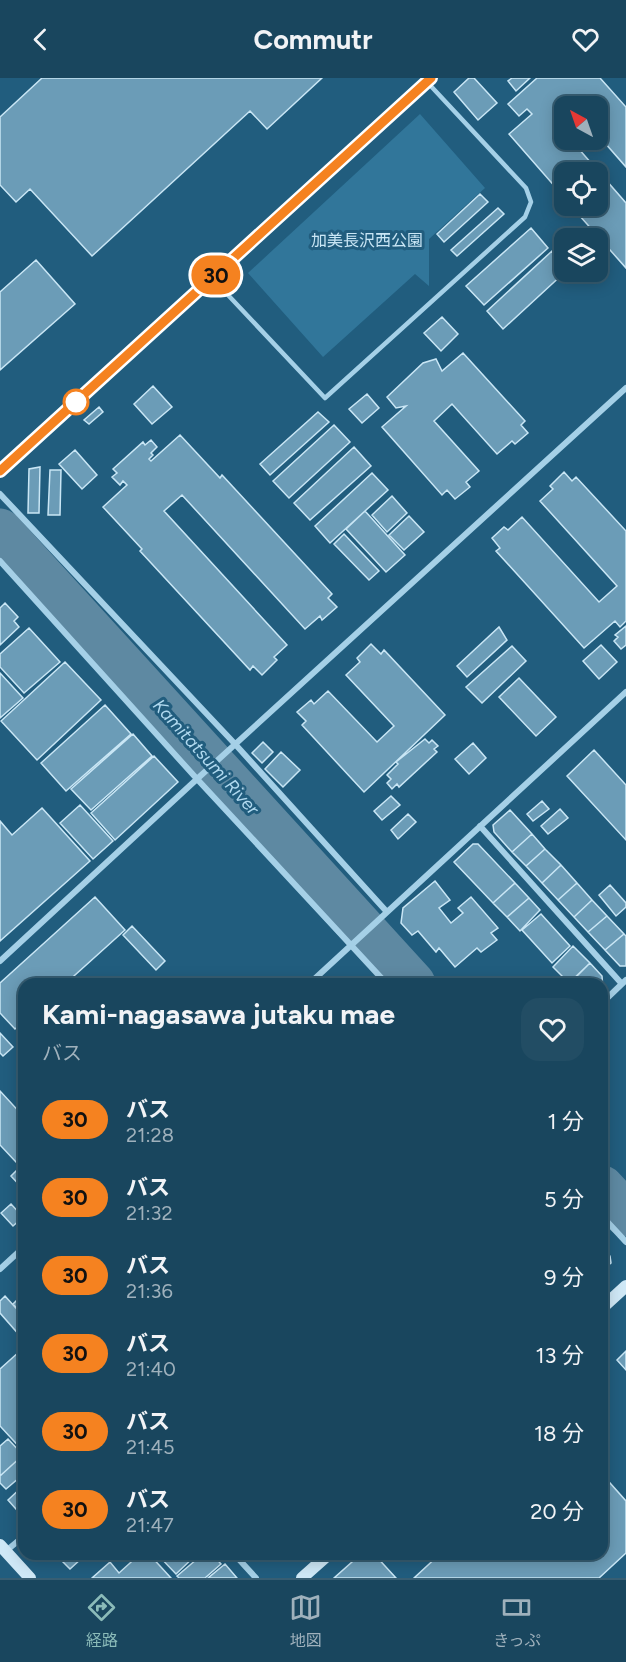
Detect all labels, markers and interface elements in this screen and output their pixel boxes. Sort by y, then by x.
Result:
icon: back [24,23,57,56]
text: Commutr [254,23,372,56]
icon: heart [569,23,602,56]
north arrow [554,96,608,150]
map controls [554,96,608,282]
button: locate [554,162,608,216]
button: layers [554,228,608,282]
park label: 加美長沢西公園 [311,231,423,250]
line badge: 30 [189,256,243,294]
text: 30 [203,263,229,288]
unlabelled marker [63,389,89,415]
water label: Kamitatsumi River [148,695,264,820]
text: Kami-nagasawa jutaku mae [42,997,395,1031]
button: heart [521,998,584,1061]
text: バス [42,1041,82,1065]
text: バス [126,1096,170,1123]
text: 30 [62,1107,88,1132]
text: 1 分 [547,1108,584,1135]
text: 21:28 [126,1123,174,1147]
text: バス [126,1174,170,1201]
text: 30 [62,1185,88,1210]
text: 5 分 [544,1186,584,1213]
text: 21:32 [126,1201,173,1225]
text: バス [126,1252,170,1279]
text: 30 [62,1263,88,1288]
text: 9 分 [544,1264,584,1291]
text: 21:36 [126,1279,173,1303]
text: バス [126,1330,170,1357]
text: 30 [62,1341,88,1366]
text: 13 分 [536,1342,584,1369]
text: 21:40 [126,1357,176,1381]
text: バス [126,1408,170,1435]
text: 30 [62,1419,88,1444]
text: 18 分 [534,1420,584,1447]
text: 21:45 [126,1435,174,1459]
text: バス [126,1486,170,1513]
text: 30 [62,1497,88,1522]
text: 20 分 [530,1498,584,1525]
text: 21:47 [126,1513,174,1537]
tab: 経路 [85,1591,118,1651]
tab: 地図 [289,1591,322,1651]
tab: きっぷ [493,1591,541,1651]

